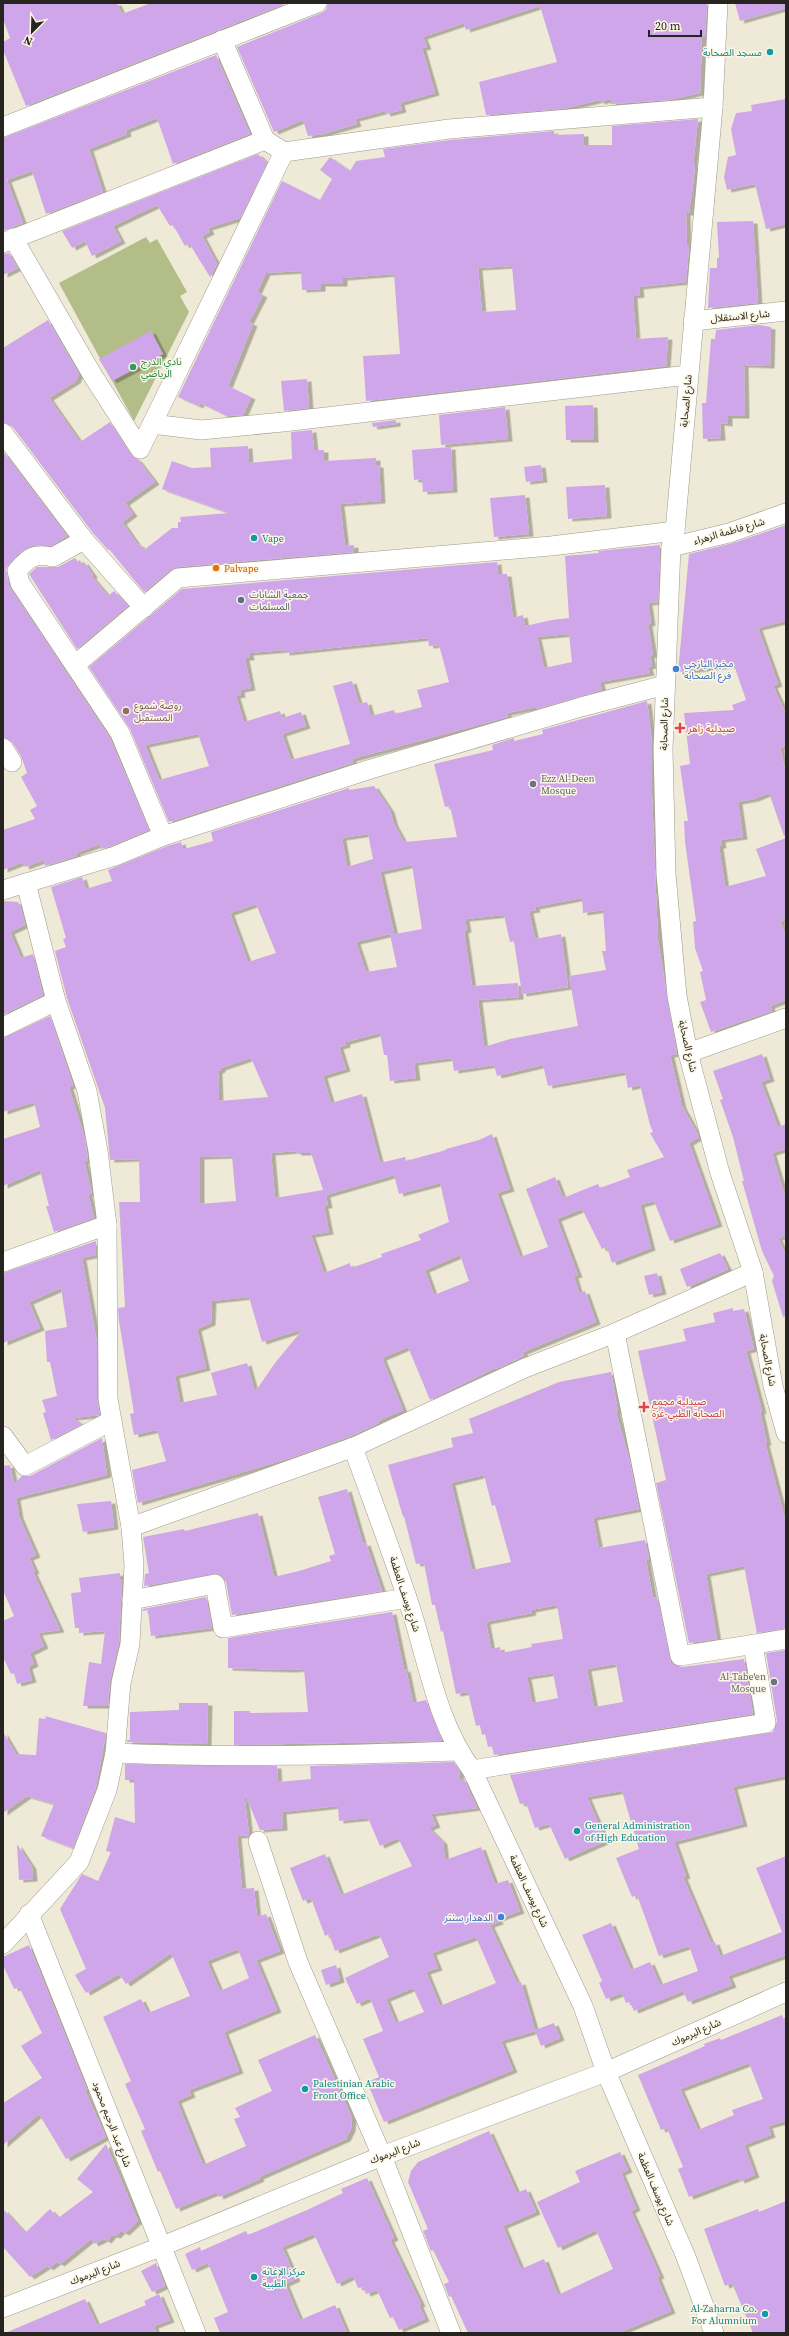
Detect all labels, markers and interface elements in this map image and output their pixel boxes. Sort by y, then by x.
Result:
north arrow [12,12,52,52]
scale bar [649,12,701,38]
text: 20 m [655,18,681,34]
text: N [22,32,35,49]
place label: مسجد الصحابة [703,46,762,59]
marker: مسجد الصحابة [765,47,775,57]
street label: شارع الاستقلال [710,307,770,326]
place label: نادي الدرج الرياضي [141,355,182,381]
marker: نادي الدرج الرياضي [128,362,138,372]
street label: شارع الصحابة [677,374,696,428]
street label: شارع فاطمة الزهراء [692,515,767,548]
place label: Vape [262,532,284,545]
marker: Vape [249,533,259,543]
place label: Palvape [224,562,259,575]
marker: Palvape [211,563,221,573]
place label: جمعية الشابات المسلمات [249,588,309,613]
marker: جمعية الشابات المسلمات [236,595,246,605]
place label: مخبز اليازجي فرع الصحابة [684,657,733,683]
marker: مخبز اليازجي فرع الصحابة [671,664,681,674]
street label: شارع الصحابة [657,697,672,751]
place label: روضة شموع المستقبل [134,699,182,724]
marker: روضة شموع المستقبل [121,706,131,716]
place label: صيدلية زاهر [687,722,735,735]
marker: صيدلية زاهر [675,723,685,733]
place label: Ezz Al-Deen Mosque [541,772,595,797]
marker: Ezz Al-Deen Mosque [528,779,538,789]
street label: شارع الصحابة [675,1019,700,1074]
street label: شارع الصحابة [756,1333,779,1388]
place label: صيدلية مجمع الصحابة الطبي-غزة [652,1395,724,1421]
marker: صيدلية مجمع الصحابة الطبي-غزة [639,1402,649,1412]
street label: شارع يوسف العظمة [386,1555,423,1634]
place label: Al-Tabe'en Mosque [720,1670,766,1695]
marker: Al-Tabe'en Mosque [769,1677,779,1687]
place label: General Administration of High Education [585,1819,690,1844]
marker: General Administration of High Education [572,1826,582,1836]
street label: شارع يوسف العظمة [506,1853,552,1930]
place label: الدهدار سنتر [443,1911,493,1924]
marker: الدهدار سنتر [496,1912,506,1922]
street label: شارع اليرموك [669,2015,723,2050]
place label: Palestinian Arabic Front Office [313,2077,395,2102]
street label: شارع عبد الرحيم محمود [89,2079,134,2169]
marker: Palestinian Arabic Front Office [300,2084,310,2094]
street label: شارع اليرموك [368,2135,423,2167]
street label: شارع يوسف العظمة [634,2150,677,2228]
street label: شارع اليرموك [68,2256,123,2288]
place label: مركز الإغاثة الطبية [262,2265,305,2290]
marker: مركز الإغاثة الطبية [249,2272,259,2282]
place label: Al-Zaharna Co. For Alumnium [690,2302,757,2327]
marker: Al-Zaharna Co. For Alumnium [760,2309,770,2319]

